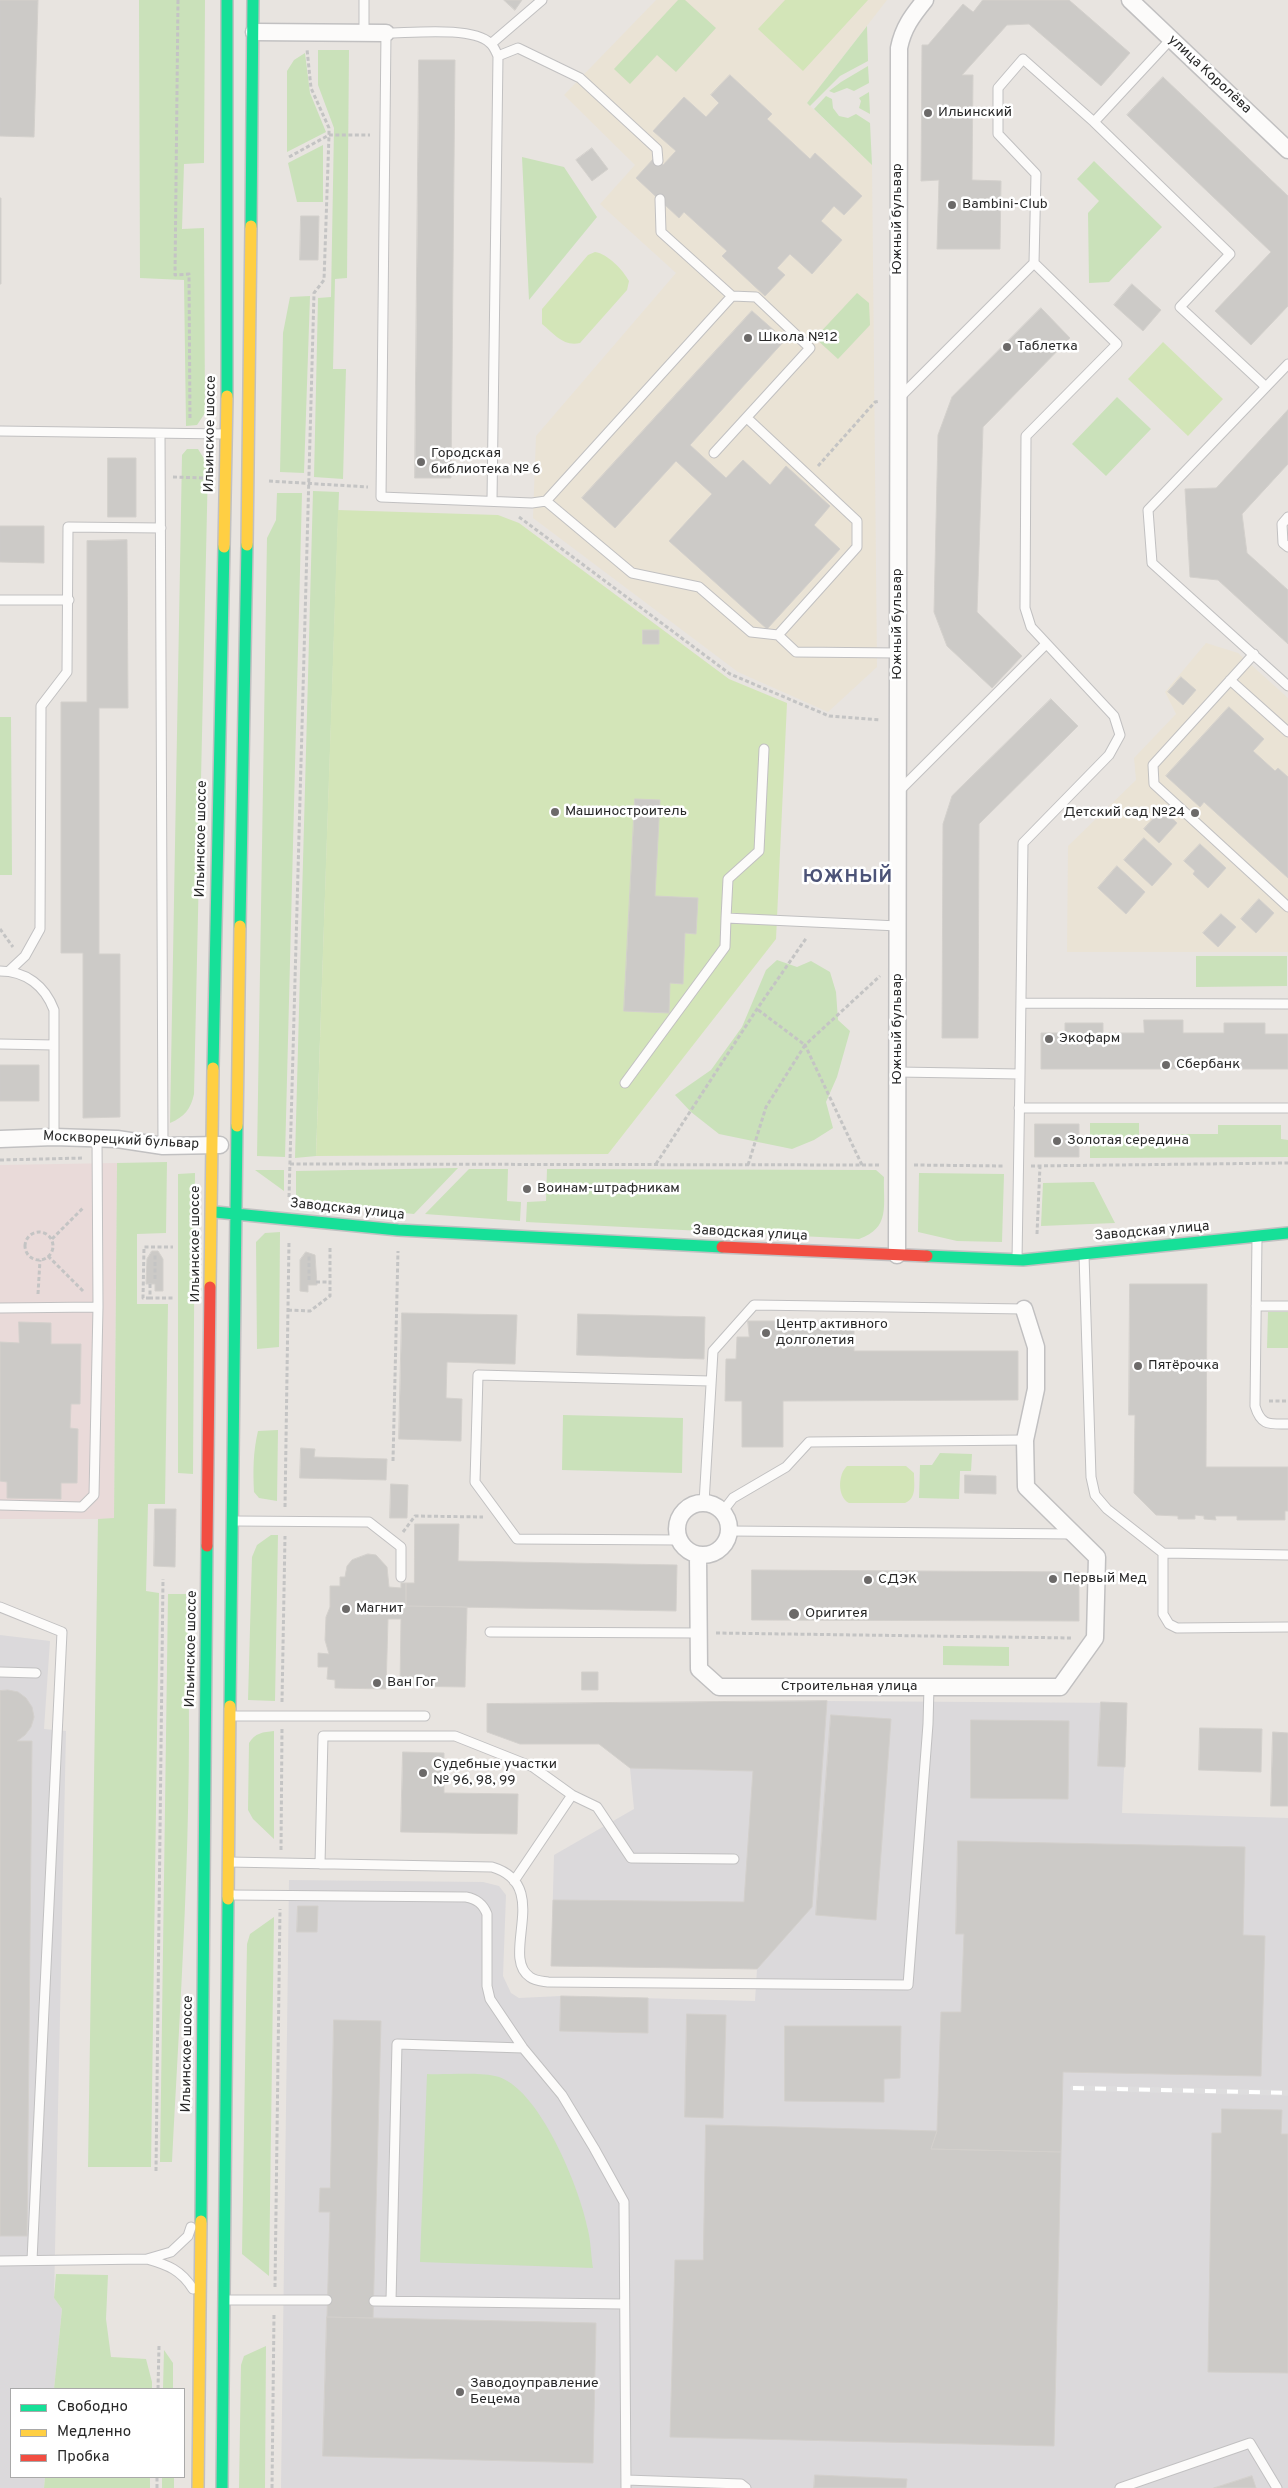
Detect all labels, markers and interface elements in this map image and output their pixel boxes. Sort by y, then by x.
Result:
street label: улица Королёва [1164,32,1254,118]
place label: Ильинский [938,105,1012,121]
marker: Ильинский [922,107,934,119]
street label: Южный бульвар [890,163,906,275]
place label: Bambini-Club [962,197,1048,213]
marker: Bambini-Club [946,199,958,211]
place label: Школа №12 [758,330,838,346]
marker: Школа №12 [742,332,754,344]
place label: Таблетка [1017,339,1078,355]
marker: Таблетка [1001,341,1013,353]
street label: Ильинское шоссе [202,375,220,493]
place label: Городская библиотека № 6 [431,446,541,478]
marker: Городская библиотека № 6 [415,456,427,468]
street label: Южный бульвар [890,568,906,680]
street label: Ильинское шоссе [193,780,211,898]
place label: Машиностроитель [565,804,687,820]
place label: Детский сад №24 [1063,805,1185,821]
marker: Машиностроитель [549,806,561,818]
marker: Детский сад №24 [1189,807,1201,819]
district label: ЮЖНЫЙ [802,867,894,889]
street label: Южный бульвар [890,973,906,1085]
place label: Экофарм [1059,1031,1120,1047]
marker: Экофарм [1043,1033,1055,1045]
place label: Сбербанк [1176,1057,1240,1073]
marker: Сбербанк [1160,1059,1172,1071]
street label: Москворецкий бульвар [42,1129,200,1153]
place label: Золотая середина [1067,1133,1189,1149]
marker: Золотая середина [1051,1135,1063,1147]
place label: Воинам-штрафникам [537,1181,680,1197]
marker: Воинам-штрафникам [521,1183,533,1195]
street label: Ильинское шоссе [188,1185,204,1303]
street label: Заводская улица [289,1196,405,1224]
street label: Заводская улица [1094,1219,1210,1245]
street label: Заводская улица [692,1223,808,1245]
place label: Центр активного долголетия [776,1317,888,1350]
marker: Центр активного долголетия [760,1327,772,1339]
place label: Пятёрочка [1148,1358,1219,1374]
marker: Пятёрочка [1132,1360,1144,1372]
place label: Первый Мед [1063,1571,1147,1587]
place label: СДЭК [878,1572,917,1588]
marker: Первый Мед [1047,1573,1059,1585]
marker: СДЭК [862,1574,874,1586]
street label: Ильинское шоссе [183,1590,201,1708]
place label: Магнит [356,1601,403,1617]
marker: Магнит [340,1603,352,1615]
place label: Оригитея [805,1606,868,1622]
marker: Оригитея [787,1607,801,1621]
place label: Ван Гог [387,1675,436,1691]
marker: Ван Гог [371,1677,383,1689]
street label: Строительная улица [781,1679,917,1695]
place label: Судебные участки № 96, 98, 99 [433,1757,557,1790]
marker: Судебные участки № 96, 98, 99 [417,1767,429,1779]
street label: Ильинское шоссе [179,1995,197,2113]
place label: Заводоуправление Бецема [470,2376,599,2408]
marker: Заводоуправление Бецема [454,2386,466,2398]
legend [10,2388,185,2478]
text: Свободно [57,2398,128,2417]
text: Медленно [57,2423,131,2442]
text: Пробка [57,2448,109,2467]

